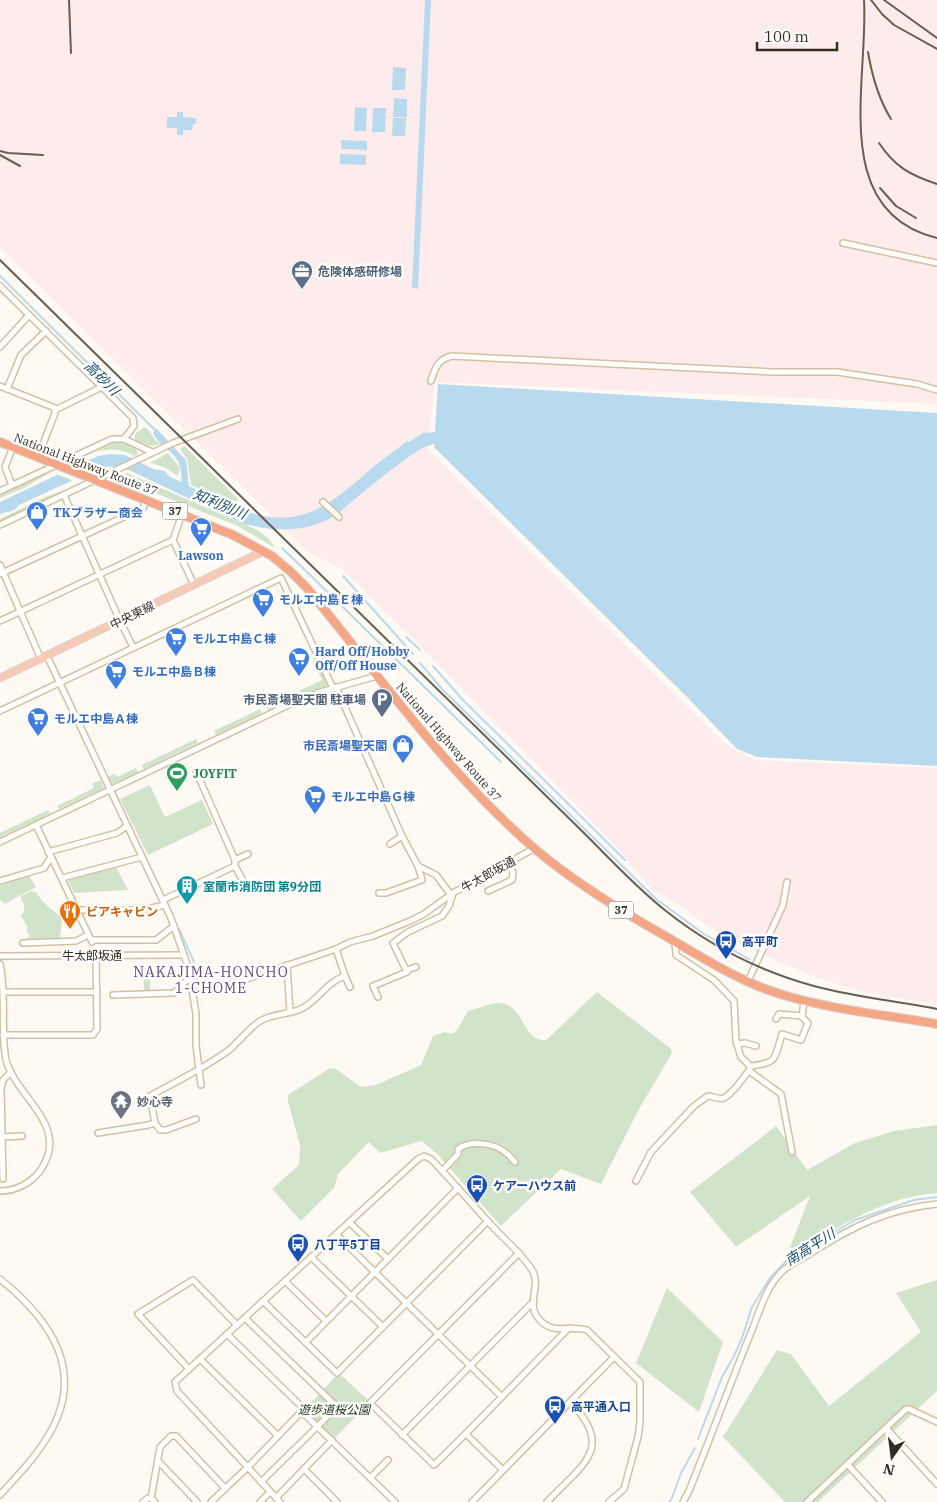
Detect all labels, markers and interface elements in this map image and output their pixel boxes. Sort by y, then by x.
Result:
scale bar [757,20,837,52]
text: 100 m [764,27,809,46]
office icon: 危険体感研修場 [290,259,314,290]
place label: 危険体感研修場 [318,264,402,279]
water label: 高砂川 [81,357,125,401]
street label: National Highway Route 37 [12,430,160,498]
water label: 知利別川 [191,485,251,524]
shop icon: TKブラザー商会 [25,500,49,531]
road number: 37 [162,502,188,520]
place label: TKブラザー商会 [53,505,143,520]
supermarket icon: Lawson [189,516,213,547]
place label: Lawson [178,548,224,563]
supermarket icon: モルエ中島Ｅ棟 [251,587,275,618]
place label: モルエ中島Ｅ棟 [279,592,363,607]
street label: 中央東線 [107,598,157,632]
supermarket icon: モルエ中島Ｃ棟 [164,626,188,657]
place label: モルエ中島Ｃ棟 [192,631,276,646]
place label: Hard Off/Hobby Off/Off House [315,644,410,673]
supermarket icon: Hard Off/Hobby Off/Off House [287,646,311,677]
supermarket icon: モルエ中島Ｂ棟 [104,659,128,690]
place label: モルエ中島Ｂ棟 [132,664,216,679]
street label: National Highway Route 37 [393,679,505,805]
parking icon: 市民斎場聖天閣 駐車場 [370,687,394,718]
place label: 市民斎場聖天閣 駐車場 [243,692,366,707]
supermarket icon: モルエ中島Ａ棟 [26,706,50,737]
place label: モルエ中島Ａ棟 [54,711,138,726]
shop icon: 市民斎場聖天閣 [391,733,415,764]
place label: 市民斎場聖天閣 [303,738,387,753]
sports icon: JOYFIT [165,761,189,792]
place label: JOYFIT [193,766,237,781]
supermarket icon: モルエ中島Ｇ棟 [303,784,327,815]
place label: モルエ中島Ｇ棟 [331,789,415,804]
street label: 牛太郎坂通 [458,853,518,895]
building icon: 室蘭市消防団 第9分団 [175,874,199,905]
place label: 室蘭市消防団 第9分団 [203,879,321,894]
restaurant icon: ビアキャビン [58,899,82,930]
road number: 37 [608,902,634,918]
place label: ビアキャビン [86,904,158,919]
bus stop icon: 高平町 [714,929,738,960]
place label: 高平町 [742,934,778,949]
street label: 牛太郎坂通 [62,948,122,963]
district label: NAKAJIMA-HONCHO 1-CHOME [133,963,289,997]
temple icon: 妙心寺 [109,1089,133,1120]
place label: 妙心寺 [137,1094,173,1109]
bus stop icon: ケアーハウス前 [465,1173,489,1204]
place label: ケアーハウス前 [493,1178,576,1193]
water label: 南高平川 [781,1223,840,1269]
bus stop icon: 八丁平5丁目 [286,1232,310,1263]
place label: 八丁平5丁目 [314,1237,381,1252]
bus stop icon: 高平通入口 [543,1394,567,1425]
place label: 高平通入口 [571,1399,631,1414]
park label: 遊歩道桜公園 [298,1402,372,1417]
north arrow [867,1432,917,1482]
text: N [881,1460,896,1480]

